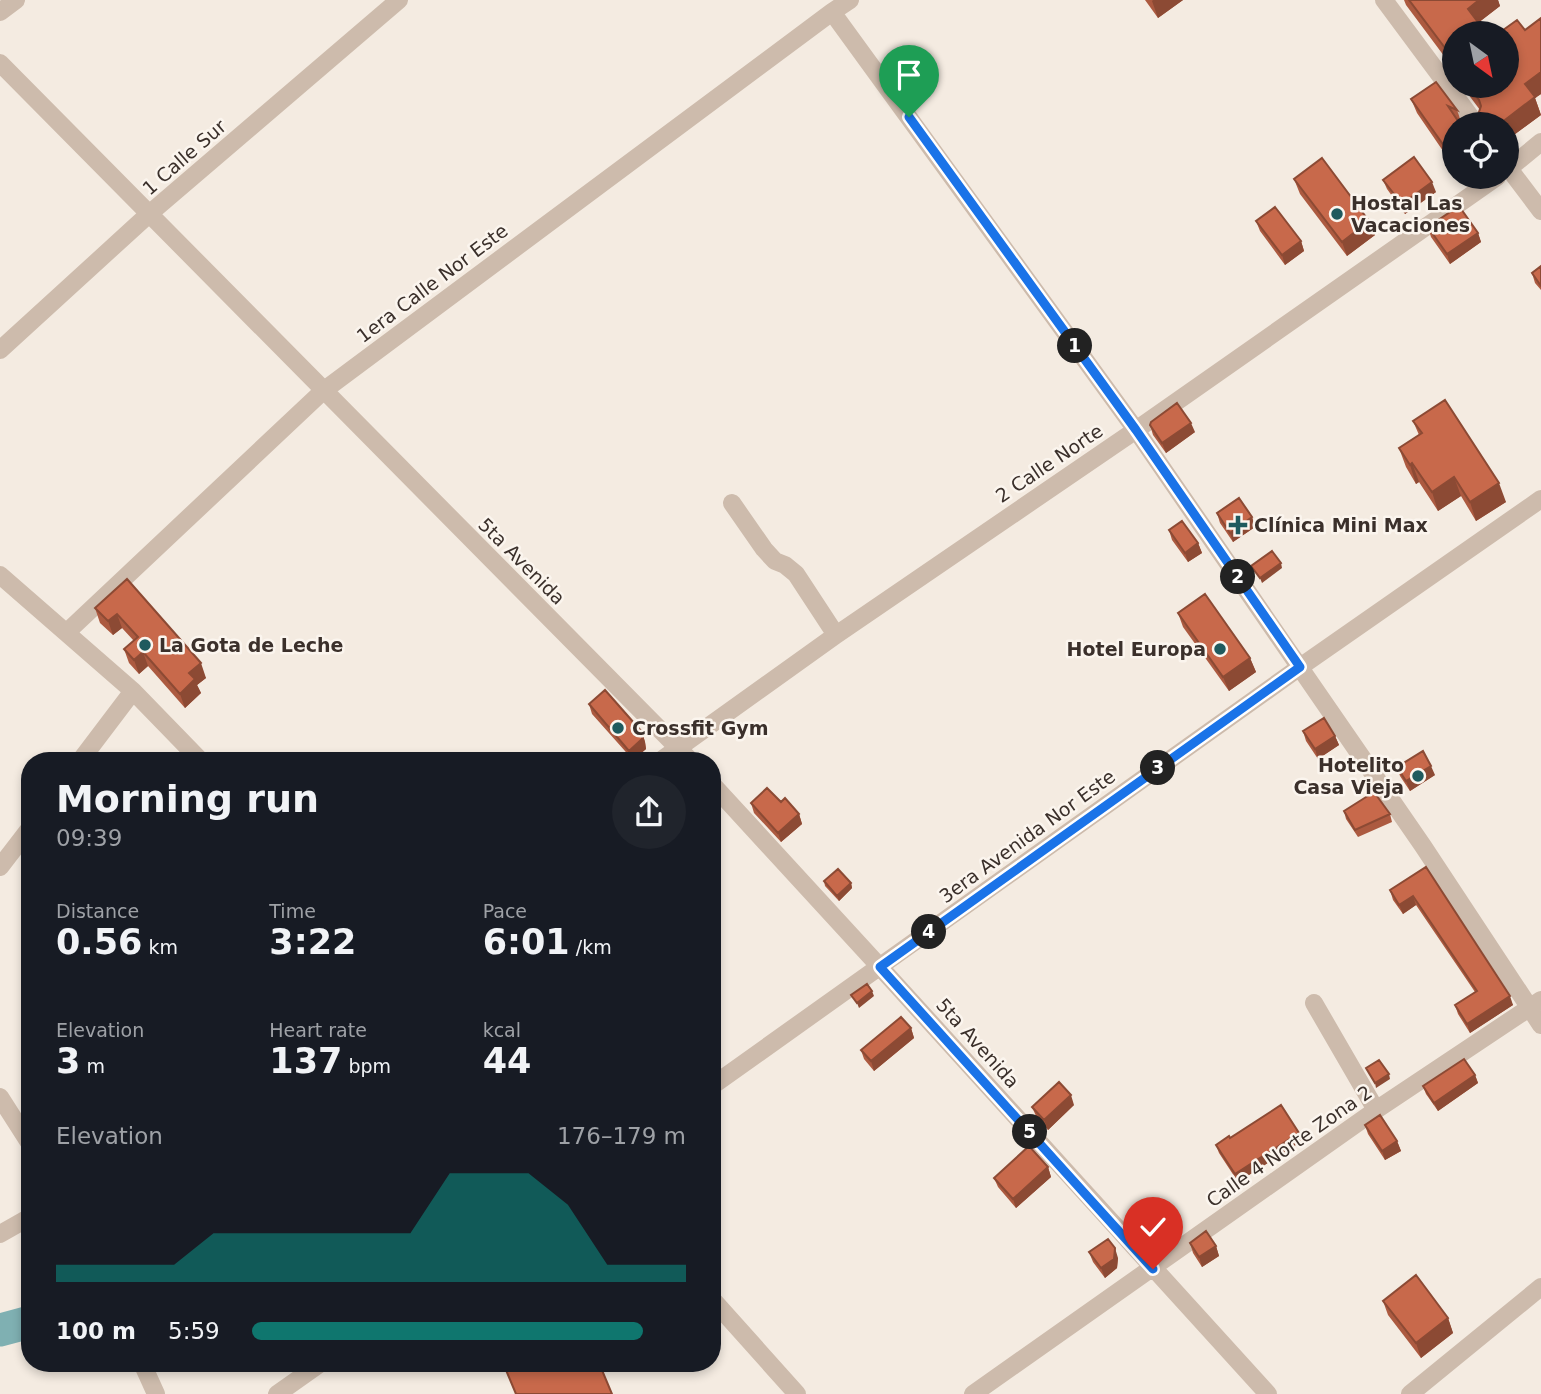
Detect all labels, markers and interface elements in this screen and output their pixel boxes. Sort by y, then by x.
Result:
north arrow [1442,21,1519,98]
map controls [1442,21,1519,189]
pin [879,45,939,117]
icon: arrive [890,56,928,94]
button: locate [1442,112,1519,189]
street label: 1 Calle Sur [138,115,230,199]
place label: Hostal Las Vacaciones [1351,192,1470,236]
marker: Hostal Las Vacaciones [1329,206,1345,222]
street label: 1era Calle Nor Este [352,219,512,347]
pin: 1 [1058,328,1092,364]
text: 1 [1068,334,1081,356]
street label: 2 Calle Norte [991,419,1107,507]
street label: 5ta Avenida [474,513,570,609]
place label: Clínica Mini Max [1254,514,1428,536]
marker: Clínica Mini Max [1228,515,1248,535]
pin: 2 [1220,560,1256,594]
text: 2 [1231,565,1244,587]
place label: La Gota de Leche [159,634,343,656]
marker: La Gota de Leche [137,637,153,653]
place label: Hotel Europa [1067,638,1206,660]
marker: Hotel Europa [1212,641,1228,657]
place label: Crossfit Gym [632,717,769,739]
marker: Crossfit Gym [610,720,626,736]
pin: 3 [1140,750,1176,786]
place label: Hotelito Casa Vieja [1293,754,1404,798]
text: 3 [1151,756,1164,778]
street label: 3era Avenida Nor Este [935,765,1119,907]
marker: Hotelito Casa Vieja [1410,768,1426,784]
button: share [612,775,686,849]
text: Morning run [56,777,319,821]
text: 09:39 [56,825,122,851]
text: Distance [56,900,139,922]
text: Time [269,900,316,922]
text: Pace [483,900,527,922]
pin: 4 [912,914,946,950]
text: 4 [922,920,935,942]
text: 0.56 [56,922,142,962]
text: 3:22 [269,922,356,962]
text: 6:01 [483,922,570,962]
text: km [142,936,178,958]
text: /km [570,936,612,958]
street label: 5ta Avenida [932,994,1024,1092]
text: Elevation [56,1019,144,1041]
text: Heart rate [269,1019,367,1041]
text: kcal [483,1019,521,1041]
text: 3 [56,1041,80,1081]
text: 137 [269,1041,342,1081]
text: 44 [483,1041,531,1081]
text: m [80,1055,105,1077]
text: bpm [342,1055,391,1077]
street label: Calle 4 Norte Zona 2 [1202,1081,1376,1211]
pin: 5 [1012,1114,1048,1150]
text: 5 [1023,1120,1036,1142]
text: Elevation [56,1123,163,1149]
text: 176–179 m [557,1123,686,1149]
pin [1123,1197,1183,1269]
icon: check [1134,1208,1172,1246]
text: 100 m [56,1318,136,1344]
text: 5:59 [168,1318,220,1344]

